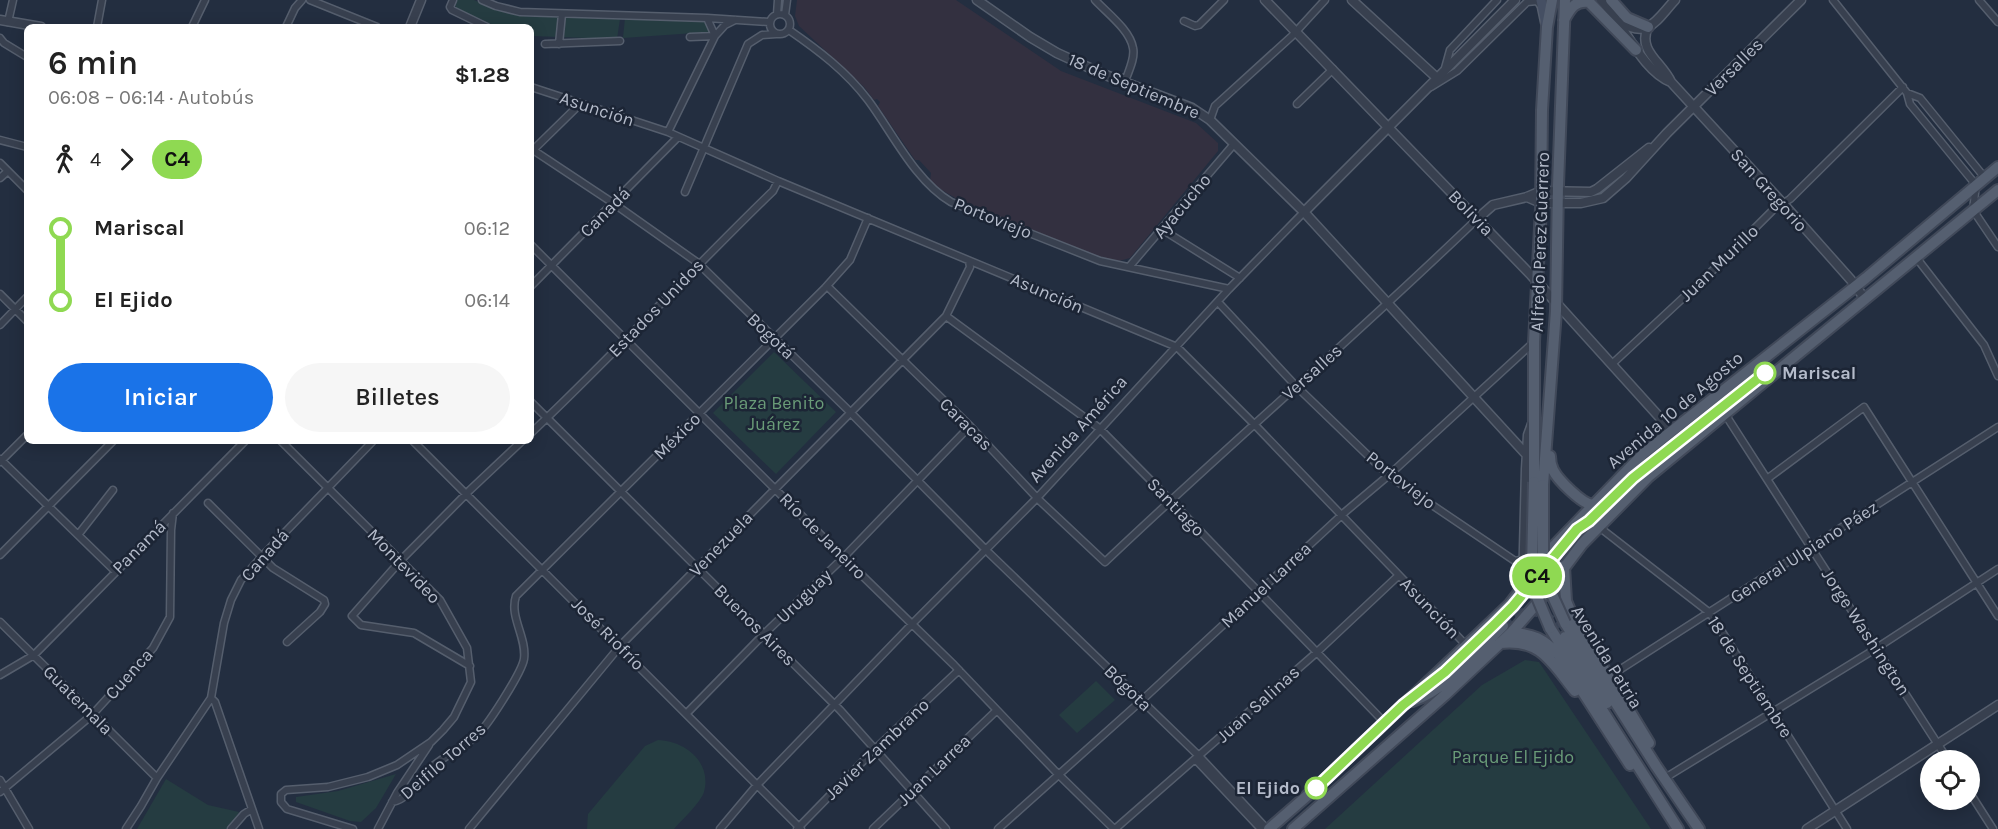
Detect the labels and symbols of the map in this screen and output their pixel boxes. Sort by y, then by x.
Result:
street label: Versalles [1700,33,1768,101]
street label: 18 de Septiembre [1065,48,1203,124]
street label: Asunción [557,87,637,131]
street label: San Gregorio [1726,144,1812,236]
street label: Alfredo Perez Guerrero [1526,152,1554,332]
street label: Ayacucho [1148,169,1216,243]
street label: Canadá [575,182,635,242]
street label: Bolivia [1444,185,1498,241]
street label: Portoviejo [951,192,1035,244]
street label: Juan Murillo [1675,220,1763,306]
street label: Estados Unidos [603,254,709,362]
street label: Asunción [1007,268,1087,318]
street label: Bogotá [743,308,799,364]
street label: Versalles [1277,339,1347,405]
street label: Avenida 10 de Agosto [1603,347,1747,473]
marker: Mariscal [1754,362,1776,384]
place label: Mariscal [1782,362,1856,384]
street label: Avenida América [1024,371,1132,487]
park label: Plaza Benito Juárez [724,392,824,435]
street label: Caracas [935,393,997,455]
street label: México [649,408,705,464]
street label: Portoviejo [1362,446,1440,514]
street label: Santiago [1142,473,1210,541]
street label: Río de Janeiro [775,488,871,584]
street label: General Ulpiano Páez [1726,496,1882,608]
street label: Venezuela [684,507,758,581]
street label: Panamá [107,515,171,579]
street label: Canadá [236,524,294,586]
street label: Montevideo [363,524,445,608]
street label: Manuel Larrea [1216,537,1316,633]
line badge: C4 [1510,556,1564,596]
street label: Uruguay [772,564,837,628]
street label: Jorge Washington [1817,565,1915,699]
street label: Asunción [1395,573,1465,643]
street label: Buenos Aires [710,580,800,670]
street label: José Riofrío [567,593,649,675]
street label: Avenida Patria [1566,601,1648,713]
street label: 18 de Septiembre [1702,612,1798,742]
street label: Cuenca [100,644,158,704]
street label: Guatemala [38,660,118,740]
street label: Bógota [1100,660,1156,716]
street label: Juan Salinas [1212,661,1304,747]
street label: Javier Zambrano [820,694,934,804]
street label: Deifilo Torres [396,718,490,804]
street label: Juan Larrea [893,730,975,810]
park label: Parque El Ejido [1452,746,1574,768]
place label: El Ejido [1236,777,1300,799]
marker: El Ejido [1305,777,1327,799]

